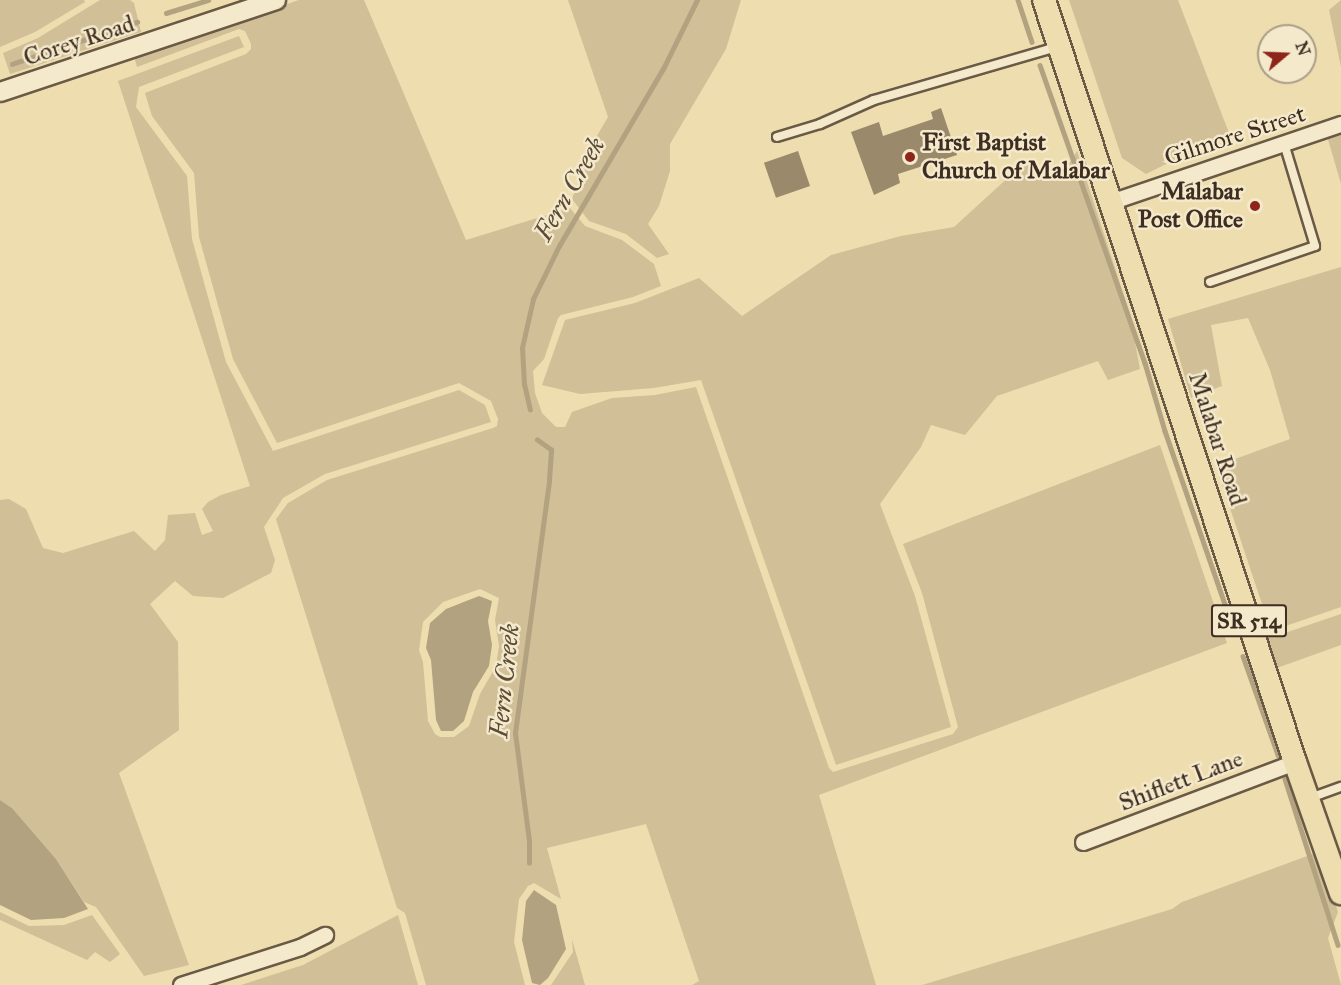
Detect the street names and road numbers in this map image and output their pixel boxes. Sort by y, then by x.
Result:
street label: Corey Road [20,10,138,72]
street label: Gilmore Street [1161,100,1309,172]
street label: Malabar Road [1182,369,1252,509]
road number: SR 514 [1210,602,1288,640]
street label: Shiflett Lane [1115,744,1247,818]

